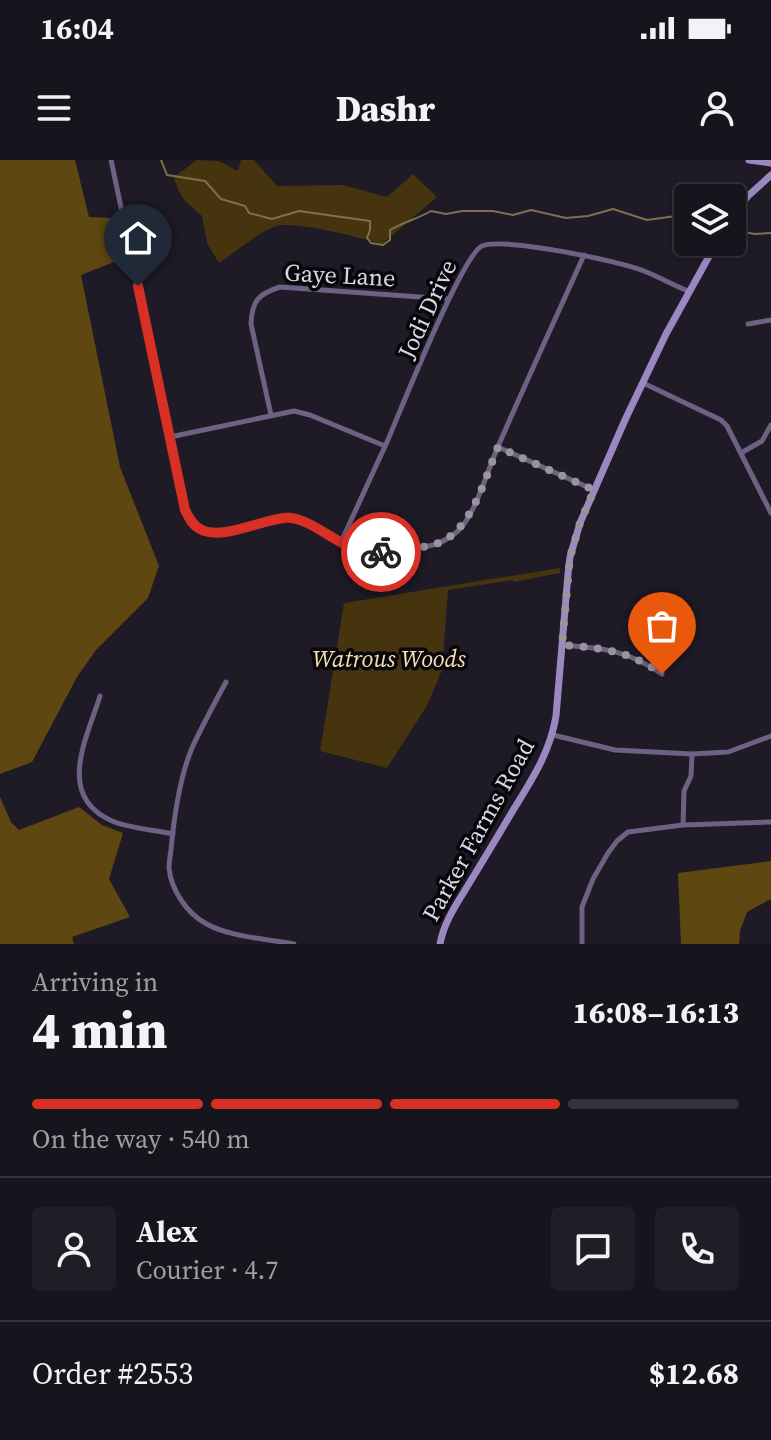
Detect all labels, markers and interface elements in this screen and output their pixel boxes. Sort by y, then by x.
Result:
text: 16:04 [40,8,114,49]
text: Dashr [336,84,435,133]
icon: menu [32,86,76,130]
icon: person [695,86,739,130]
map controls [674,184,746,256]
button: layers [674,184,746,256]
pin [104,204,172,286]
icon: home [116,216,160,260]
street label: Jodi Drive [389,254,464,365]
street label: Gaye Lane [284,256,396,294]
courier [341,512,421,592]
icon: bike [359,530,403,574]
pin [628,592,696,674]
icon: bag [640,604,684,648]
park label: Watrous Woods [312,642,466,675]
street label: Parker Farms Road [414,732,542,927]
text: Arriving in [32,964,158,1000]
text: 16:08–16:13 [572,992,739,1033]
text: 4 min [32,994,168,1065]
text: On the way · 540 m [32,1121,250,1157]
button: person [32,1207,116,1291]
button: chat [551,1207,635,1291]
button: phone [655,1207,739,1291]
text: Alex [136,1211,198,1252]
text: Courier · 4.7 [136,1252,278,1288]
text: Order #2553 [32,1353,193,1394]
text: $12.68 [649,1353,739,1394]

